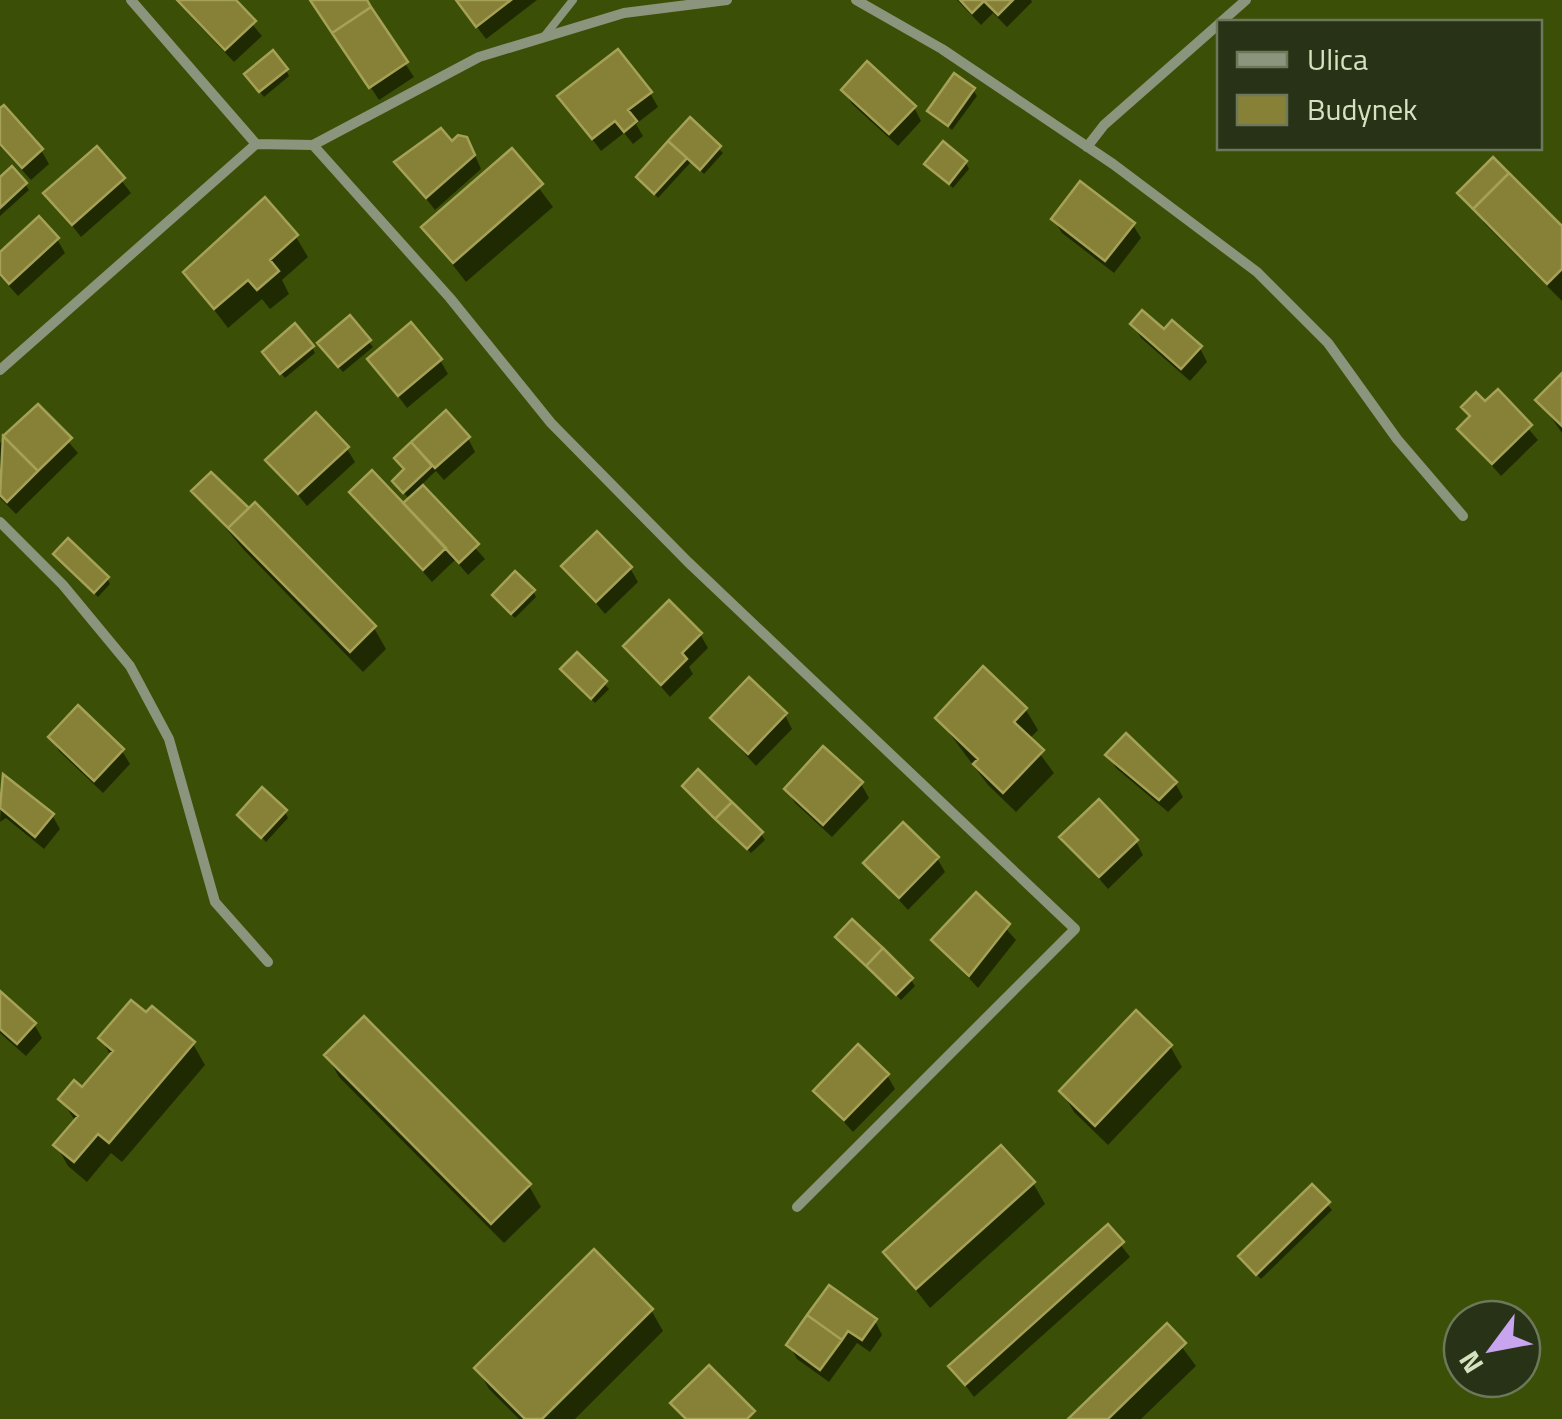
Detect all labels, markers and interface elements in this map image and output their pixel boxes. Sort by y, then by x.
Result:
legend [1217,20,1542,150]
text: Ulica [1307,36,1368,82]
text: Budynek [1307,86,1417,132]
north arrow [1442,1299,1542,1399]
text: N [1447,1343,1494,1382]

